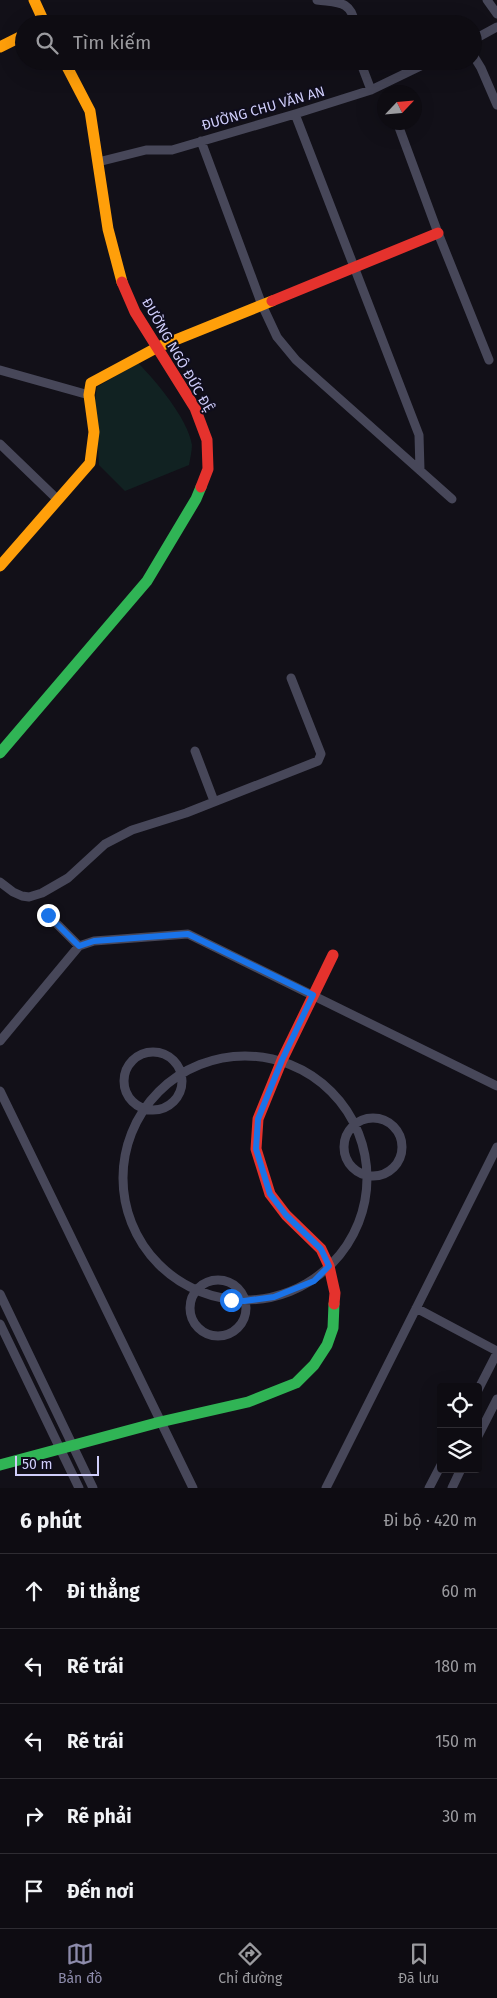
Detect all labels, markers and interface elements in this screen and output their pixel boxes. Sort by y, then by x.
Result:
search box [15,15,482,70]
icon: search [33,29,61,57]
text: Tìm kiếm [73,31,151,54]
street label: ĐƯỜNG CHU VĂN AN [199,82,327,134]
north arrow [377,85,422,130]
street label: ĐƯỜNG NGÔ ĐỨC ĐỆ [138,295,218,415]
route end [37,904,60,927]
route start [220,1289,243,1312]
map controls [437,1383,482,1473]
button: locate [437,1383,482,1428]
button: layers [437,1428,482,1473]
scale bar [15,1453,99,1476]
text: 50 m [22,1456,53,1473]
text: 6 phút [20,1508,82,1534]
text: Đi bộ · 420 m [384,1511,477,1530]
icon: ahead [20,1577,48,1605]
text: Đi thẳng [67,1580,140,1603]
text: 60 m [442,1582,477,1601]
icon: left [20,1652,48,1680]
text: Rẽ trái [67,1655,124,1678]
text: 180 m [434,1657,477,1676]
icon: left [20,1727,48,1755]
text: Rẽ trái [67,1730,124,1753]
text: 150 m [435,1732,477,1751]
icon: right [20,1802,48,1830]
text: Rẽ phải [67,1805,132,1828]
text: 30 m [442,1807,477,1826]
icon: arrive [20,1877,48,1905]
text: Đến nơi [67,1880,134,1903]
tab: Bản đồ [58,1940,103,1987]
tab: Chỉ đường [218,1940,282,1987]
tab: Đã lưu [398,1940,439,1987]

